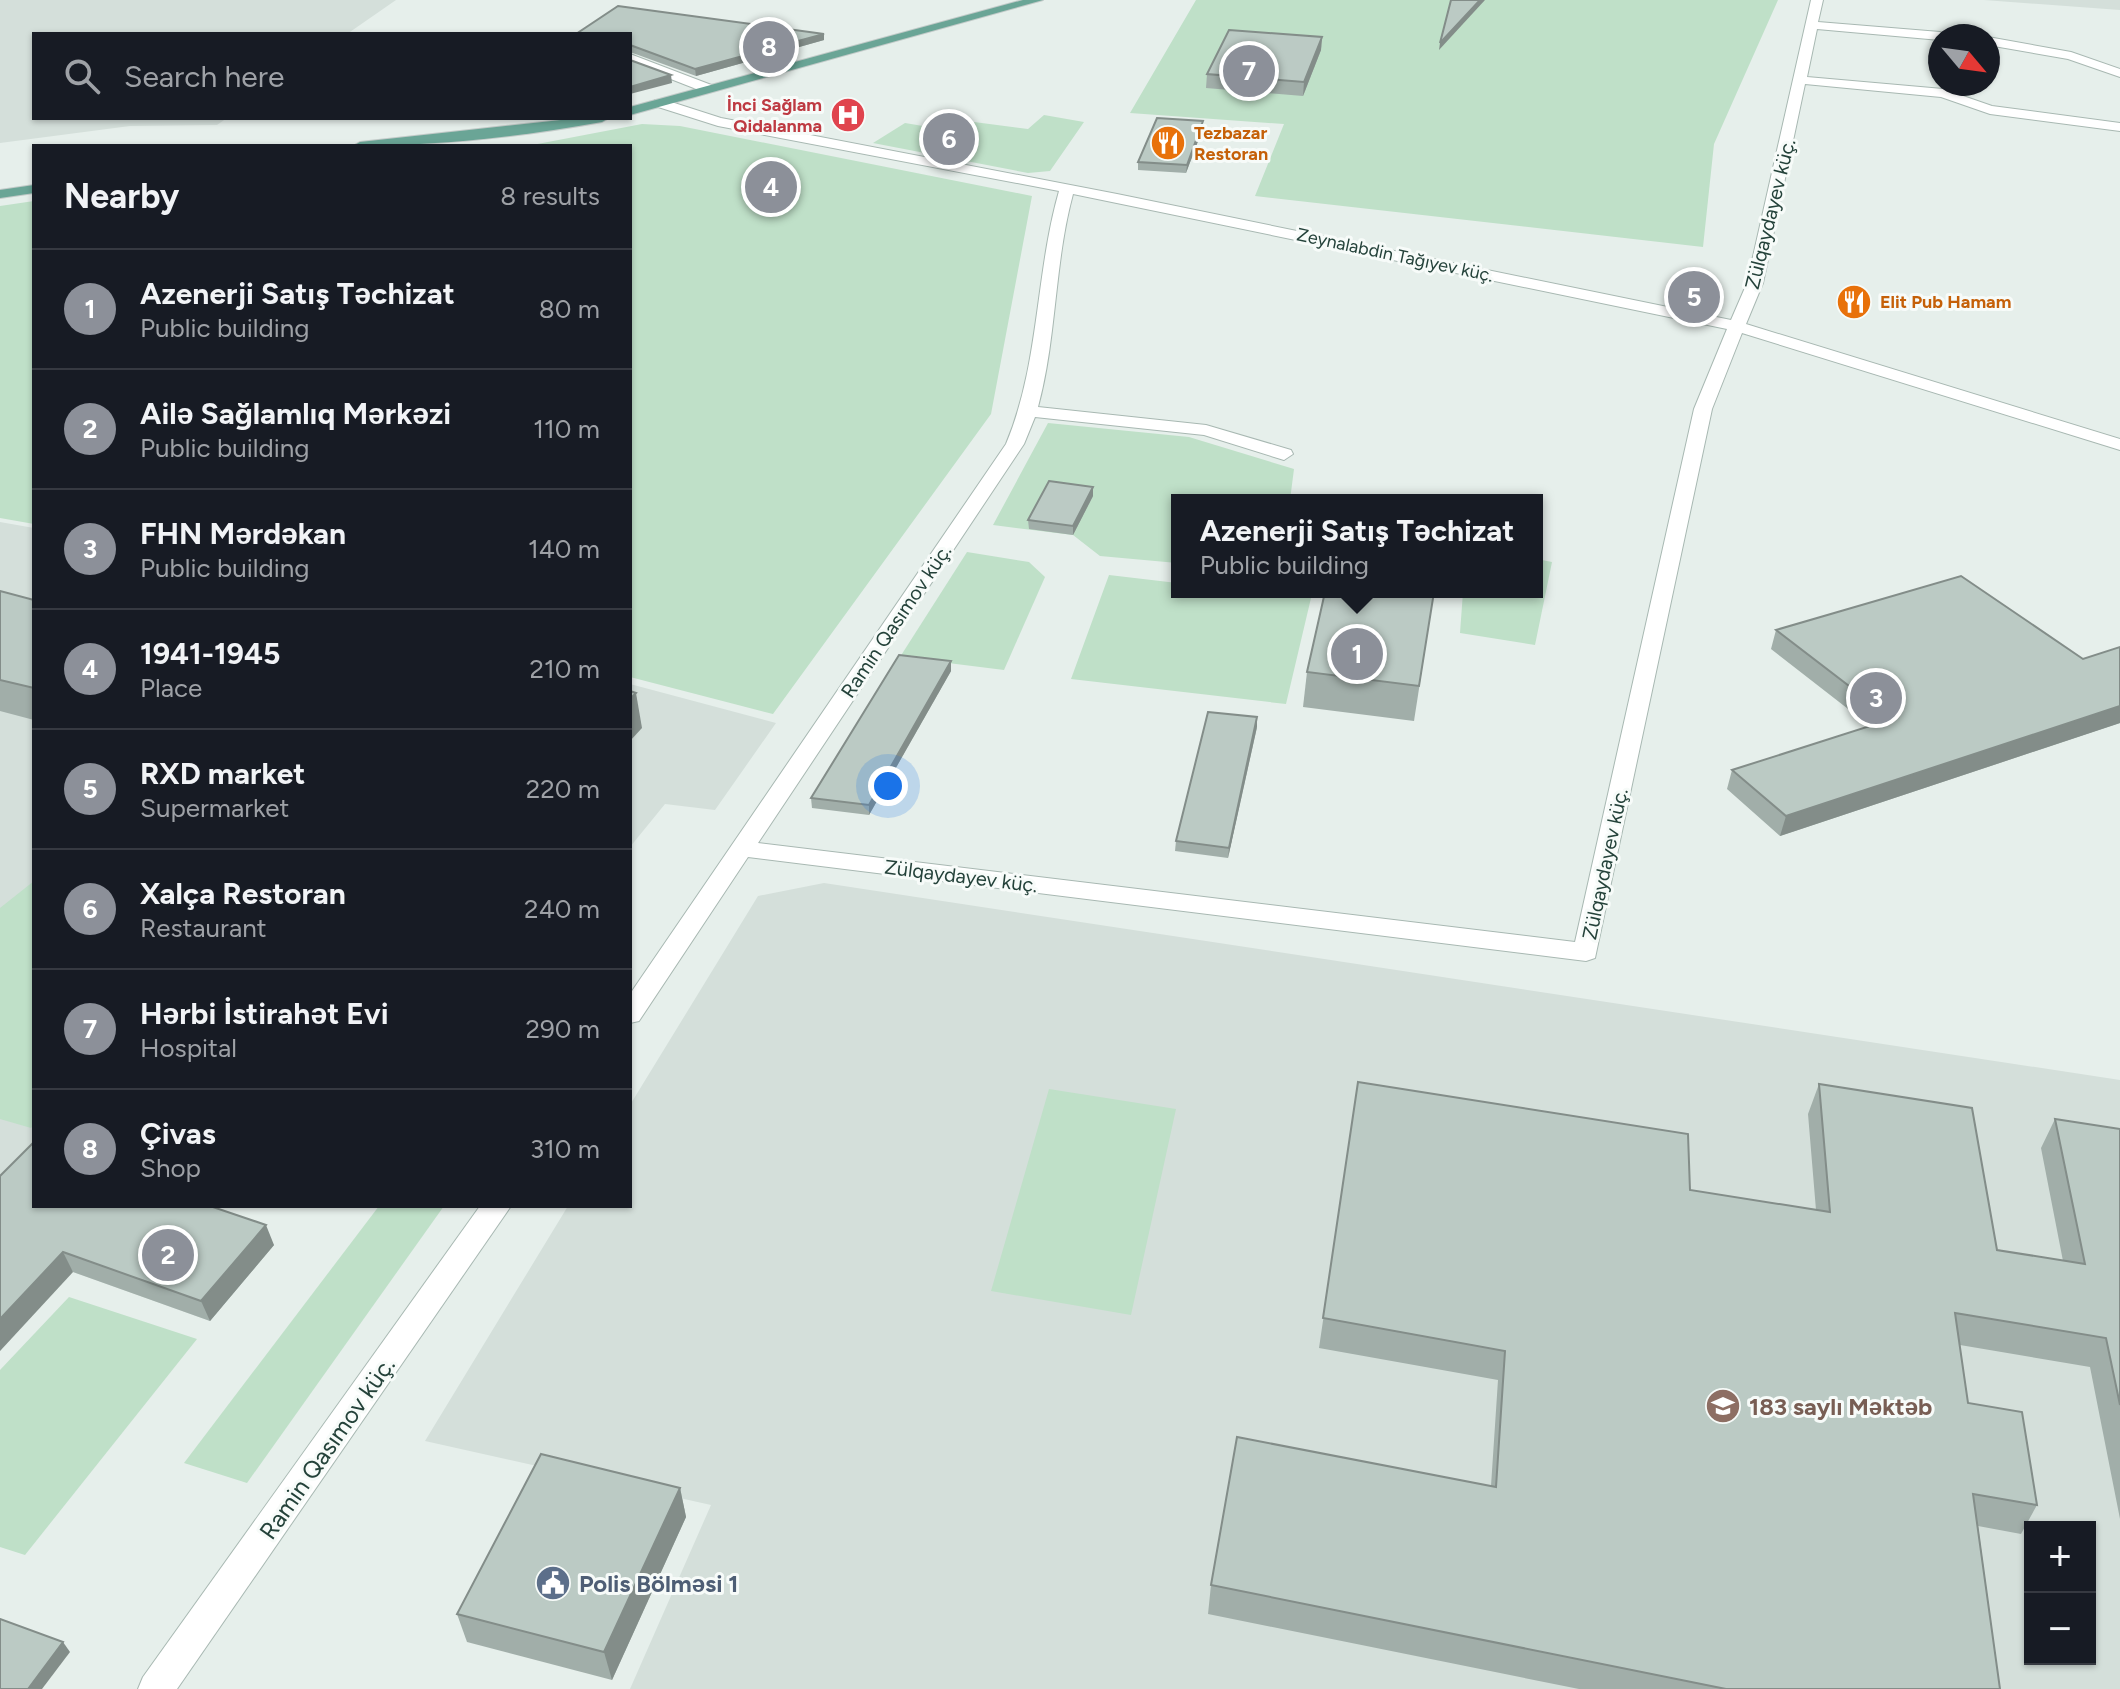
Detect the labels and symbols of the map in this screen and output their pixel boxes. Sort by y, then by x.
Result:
pin: 8 [743,17,795,77]
north arrow [1928,24,2000,96]
pin: 7 [1223,41,1275,101]
place label: İnci Sağlam Qidalanma [727,94,822,137]
hospital icon: İnci Sağlam Qidalanma [829,96,867,134]
pin: 6 [923,109,975,169]
place label: Tezbazar Restoran [1194,122,1268,165]
restaurant icon: Tezbazar Restoran [1149,124,1187,162]
street label: Zülqaydayev küç. [1740,136,1800,292]
pin: 4 [745,157,797,217]
street label: Zeynalabdin Tağıyev küç. [1295,223,1495,287]
pin: 5 [1668,267,1720,327]
restaurant icon: Elit Pub Hamam [1835,283,1873,321]
place label: Elit Pub Hamam [1880,291,2011,313]
street label: Ramin Qasımov küç. [836,540,956,702]
pin: 1 [1331,624,1383,684]
pin: 3 [1850,668,1902,728]
your location [868,766,908,806]
street label: Zülqaydayev küç. [1577,786,1633,942]
street label: Zülqaydayev küç. [883,855,1039,897]
pin: 2 [142,1225,194,1285]
street label: Ramin Qasımov küç. [253,1351,401,1545]
school or university icon: 183 saylı Məktəb [1704,1387,1742,1425]
place label: 183 saylı Məktəb [1749,1392,1932,1421]
public building icon: Polis Bölməsi 1 [534,1564,572,1602]
place label: Polis Bölməsi 1 [579,1569,738,1598]

